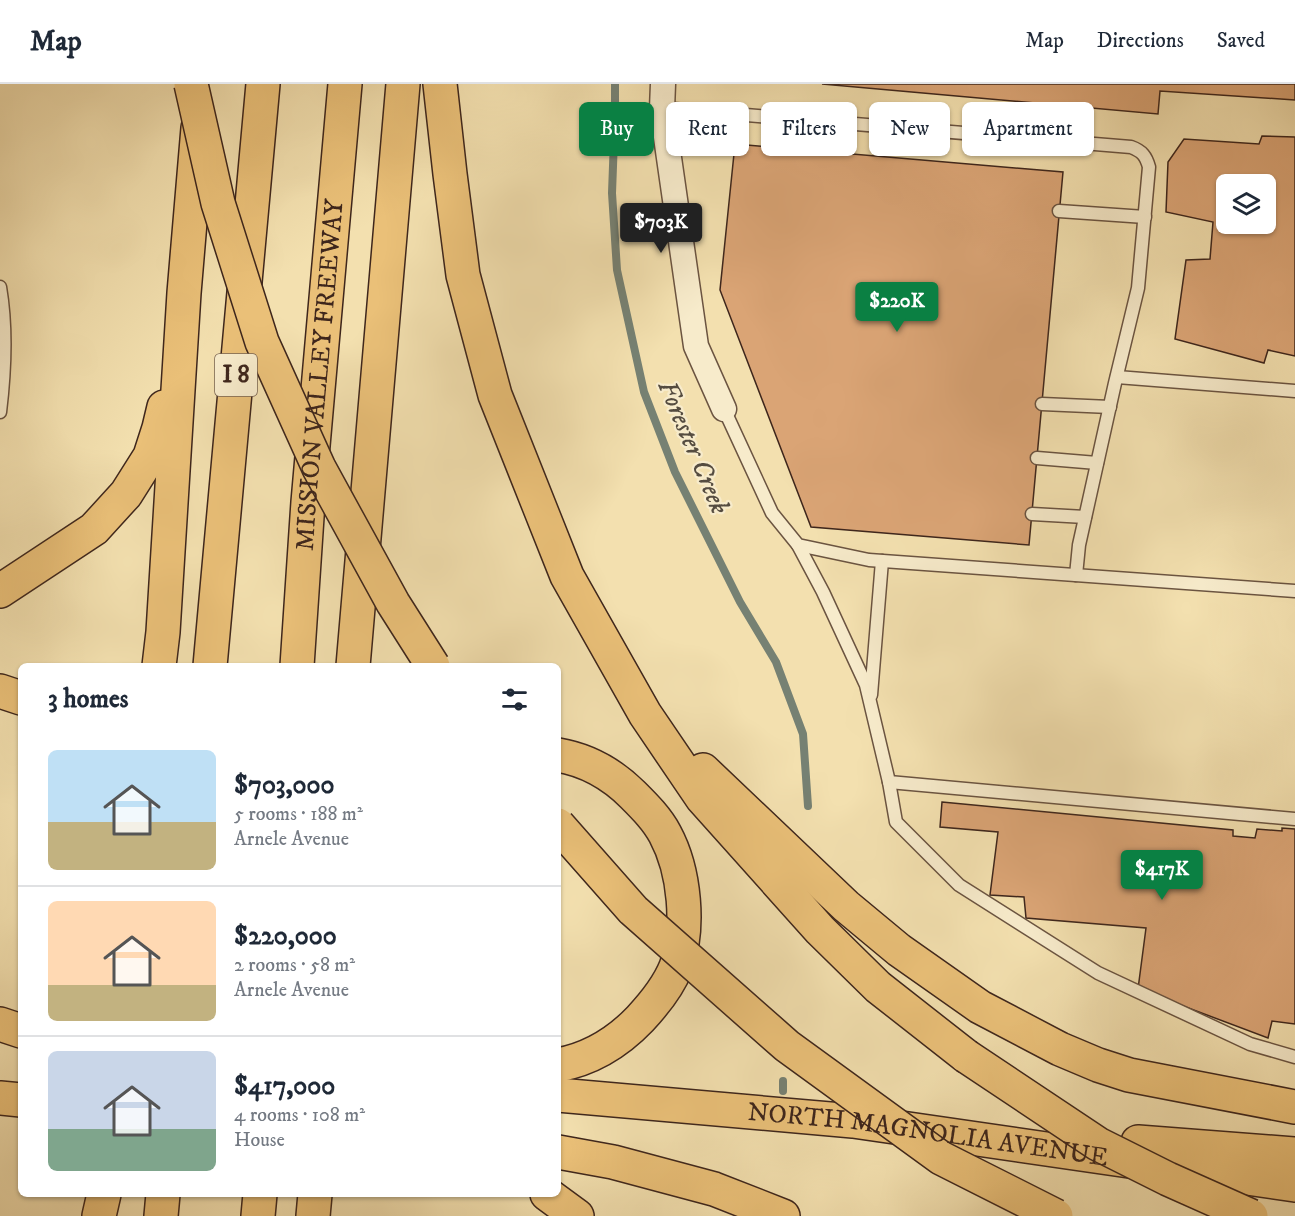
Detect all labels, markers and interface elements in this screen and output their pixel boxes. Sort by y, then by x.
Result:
text: Map [30,24,82,59]
text: Map [1025,28,1064,54]
text: Directions [1097,28,1184,54]
text: Saved [1217,28,1265,54]
chip: Buy [579,102,654,156]
chip: Rent [666,102,749,156]
chip: Filters [761,102,857,156]
chip: New [869,102,950,156]
chip: Apartment [962,102,1094,156]
map controls [1216,174,1276,234]
button: layers [1216,174,1276,234]
street label: MISSION VALLEY FREEWAY [288,197,351,552]
pin: $703K [619,203,703,254]
text: $703K [634,210,688,235]
pin: $220K [855,282,939,333]
text: $220K [869,289,925,314]
road number: I 8 [215,354,257,396]
water label: Forester Creek [649,375,737,520]
text: 3 homes [48,683,128,716]
icon: filters [498,683,531,716]
text: $703,000 [234,769,335,802]
icon: home [96,774,168,846]
text: 5 rooms · 188 m² [234,802,363,827]
text: Arnele Avenue [234,827,349,852]
pin: $417K [1120,850,1204,901]
text: $417K [1135,857,1189,882]
text: $220,000 [234,920,337,953]
icon: home [96,925,168,997]
text: 2 rooms · 58 m² [234,953,355,978]
text: Arnele Avenue [234,978,349,1003]
text: $417,000 [234,1070,335,1103]
icon: home [96,1075,168,1147]
street label: NORTH MAGNOLIA AVENUE [746,1095,1110,1174]
text: 4 rooms · 108 m² [234,1103,365,1128]
text: House [234,1128,285,1153]

